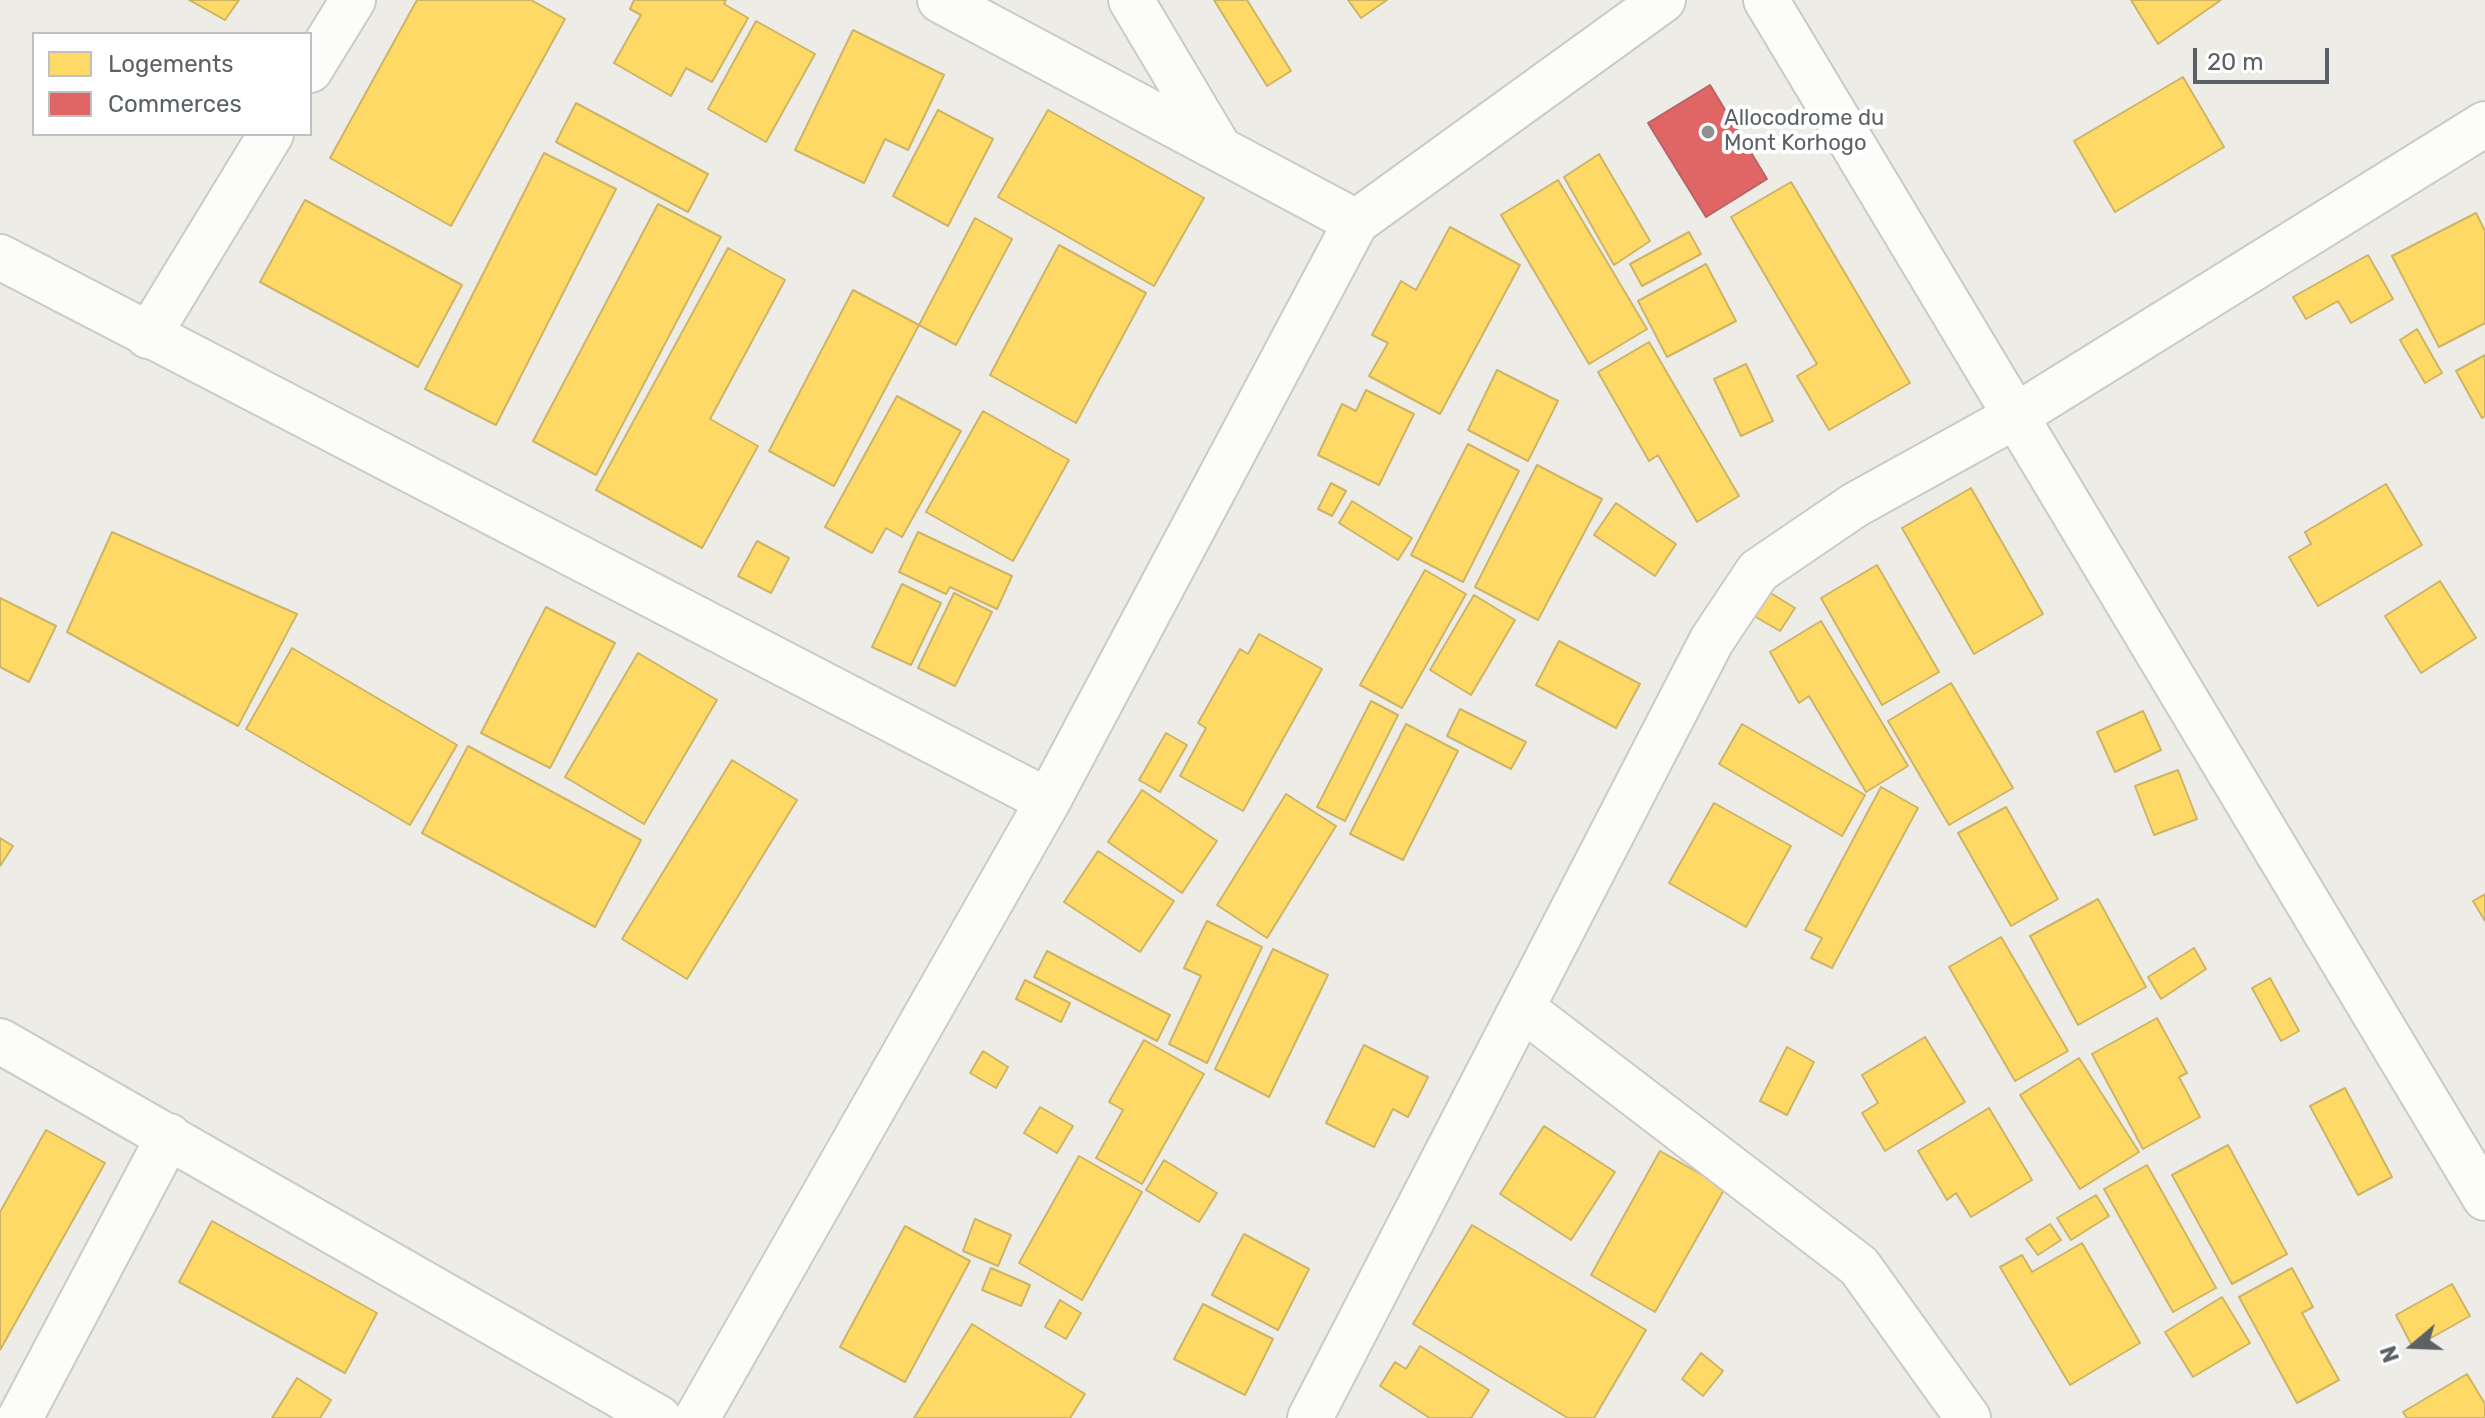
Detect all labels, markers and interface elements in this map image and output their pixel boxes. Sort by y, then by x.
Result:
legend [32,32,312,136]
scale bar [2197,32,2333,82]
text: 20 m [2207,48,2264,76]
text: Logements [108,50,234,78]
text: Commerces [108,90,242,118]
place label: Allocodrome du Mont Korhogo [1724,106,1884,158]
marker: Allocodrome du Mont Korhogo [1699,123,1717,141]
north arrow [2373,1306,2453,1386]
text: N [2374,1342,2405,1366]

